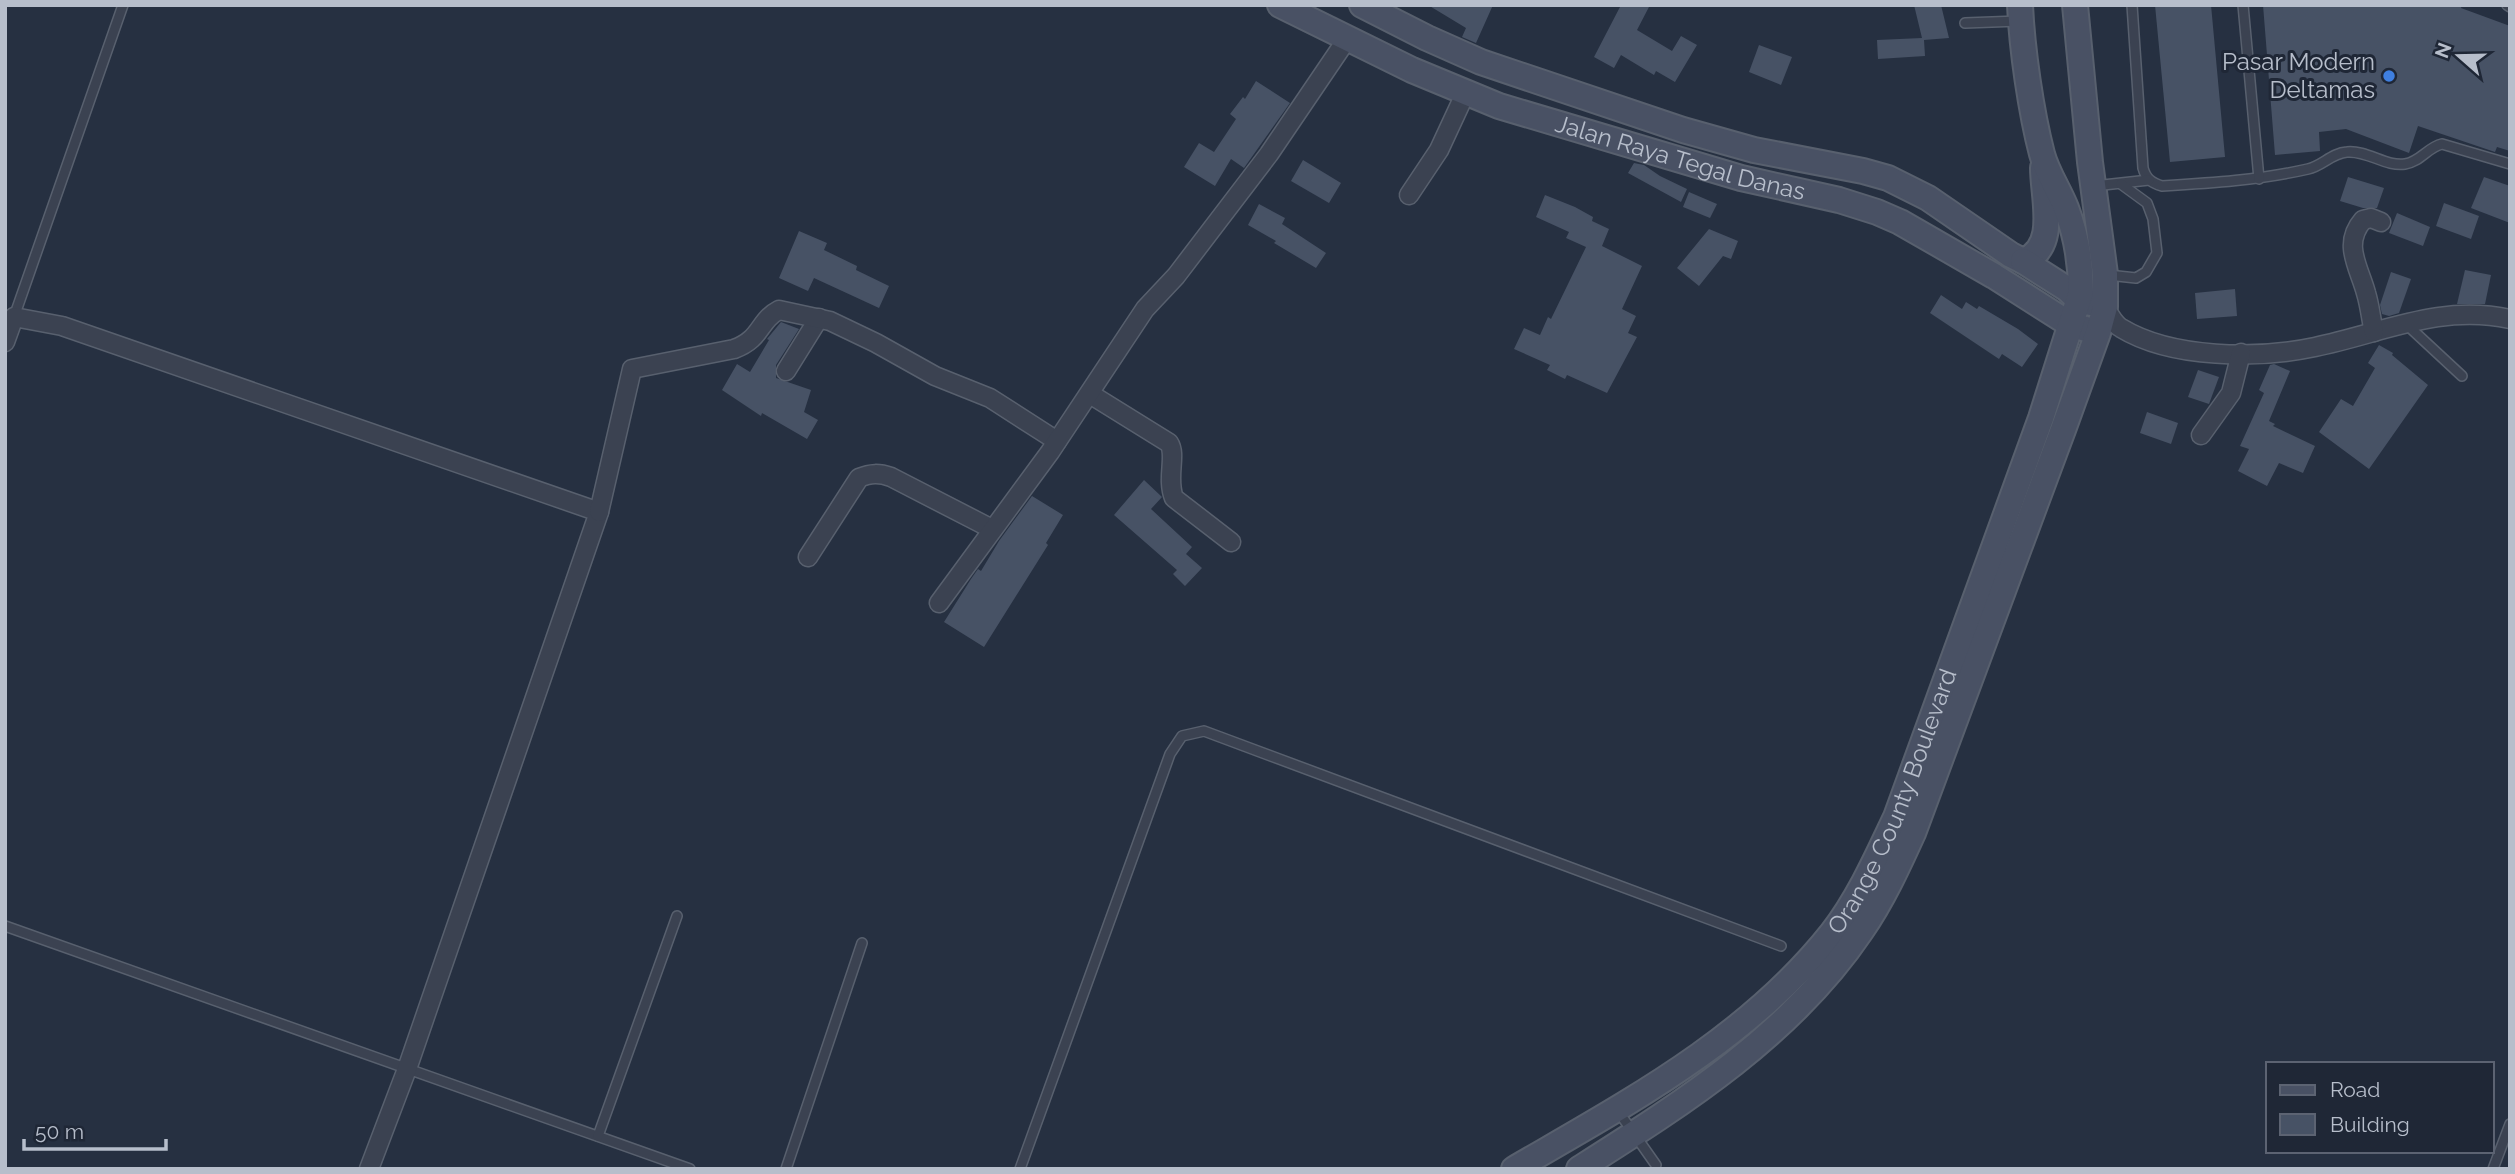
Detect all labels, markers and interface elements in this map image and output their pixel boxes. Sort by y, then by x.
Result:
north arrow [2424,21,2494,91]
text: N [2430,40,2456,61]
place label: Pasar Modern Deltamas [2222,47,2375,104]
marker: Pasar Modern Deltamas [2381,68,2397,84]
street label: Jalan Raya Tegal Danas [1552,109,1808,206]
street label: Orange County Boulevard [1821,665,1963,940]
legend [2266,1062,2494,1153]
text: Road [2330,1077,2380,1102]
scale bar [24,1108,166,1152]
text: Building [2330,1112,2410,1137]
text: 50 m [35,1119,84,1144]

